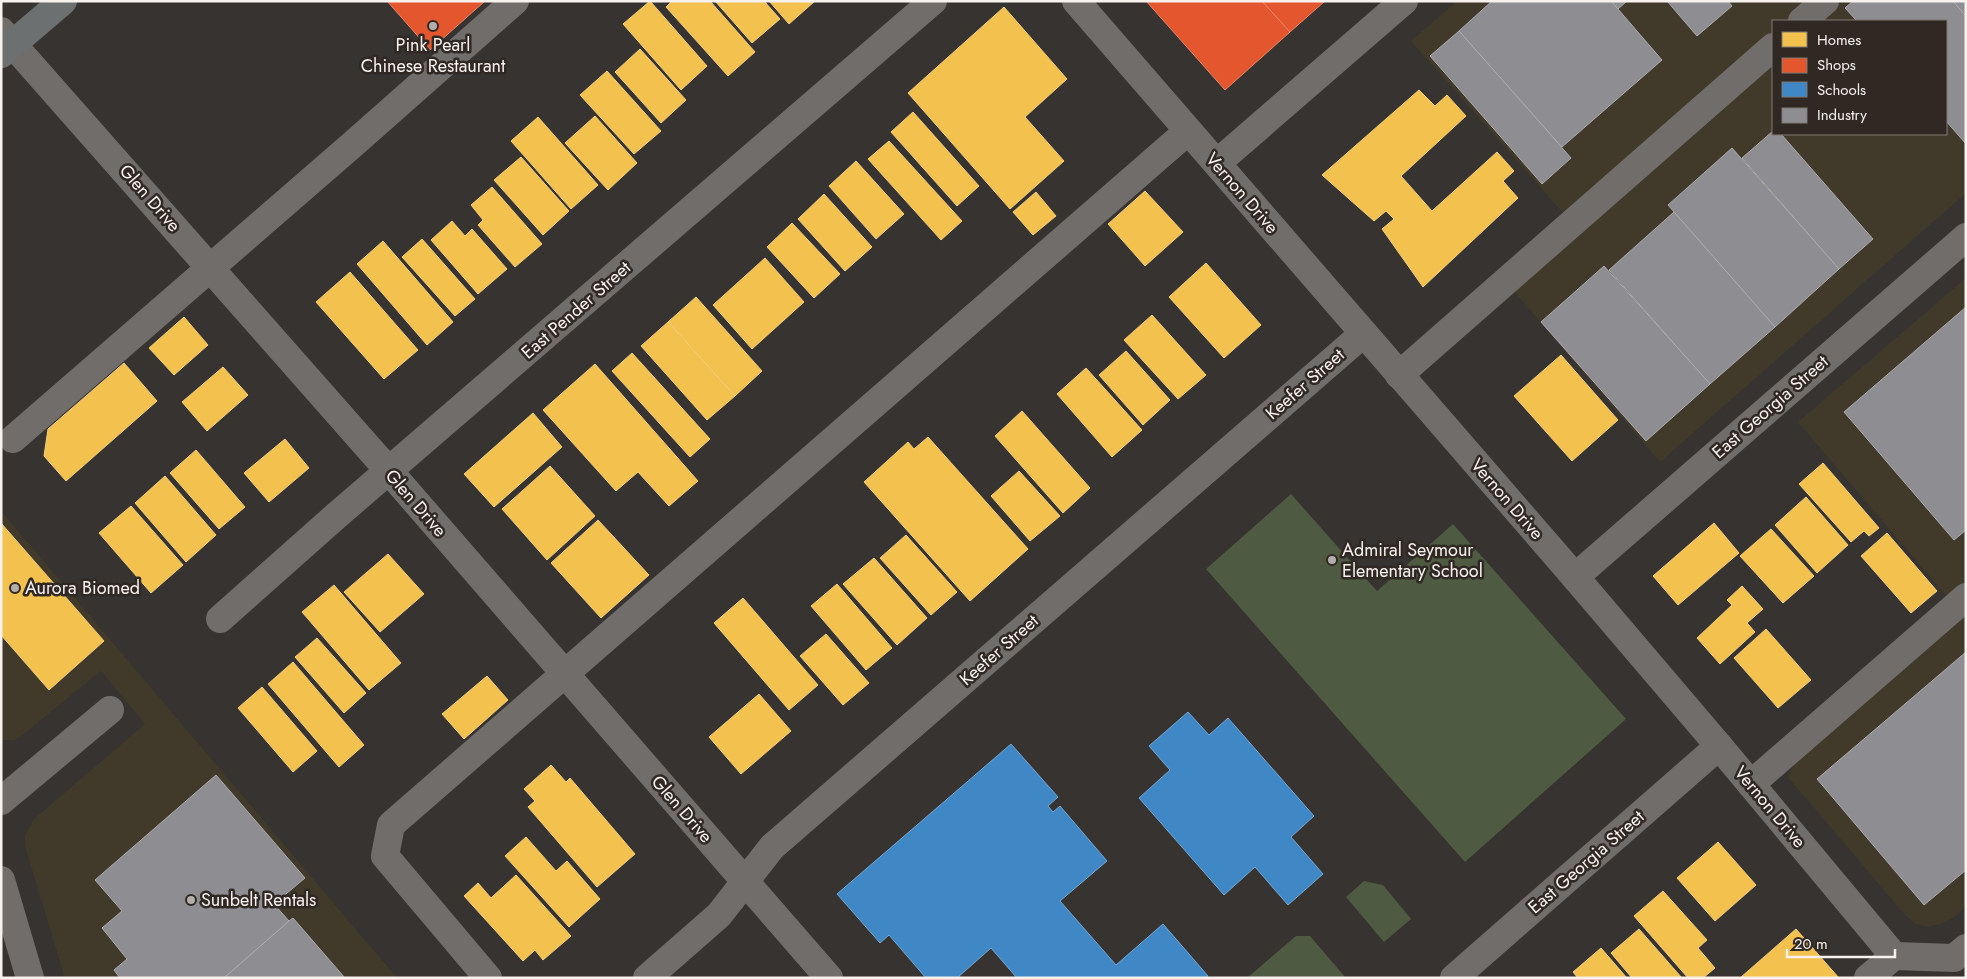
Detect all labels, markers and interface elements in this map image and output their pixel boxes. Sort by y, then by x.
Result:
marker: Pink Pearl Chinese Restaurant [427,20,439,32]
legend [1772,20,1947,135]
text: Homes [1817,29,1861,51]
place label: Pink Pearl Chinese Restaurant [361,32,506,79]
text: Shops [1817,54,1856,76]
text: Schools [1817,79,1866,101]
text: Industry [1817,104,1867,126]
street label: Vernon Drive [1199,147,1285,239]
street label: Glen Drive [113,158,187,238]
street label: East Pender Street [516,255,637,365]
street label: Keefer Street [1260,342,1351,426]
street label: East Georgia Street [1706,349,1834,465]
street label: Vernon Drive [1464,453,1550,545]
street label: Glen Drive [379,463,453,543]
place label: Admiral Seymour Elementary School [1342,537,1483,584]
marker: Admiral Seymour Elementary School [1326,554,1338,566]
place label: Aurora Biomed [25,575,140,601]
marker: Aurora Biomed [9,582,21,594]
street label: Keefer Street [954,608,1045,692]
street label: Vernon Drive [1728,760,1812,854]
street label: Glen Drive [645,769,719,849]
street label: East Georgia Street [1522,804,1650,920]
place label: Sunbelt Rentals [201,887,316,913]
marker: Sunbelt Rentals [185,894,197,906]
scale bar [1787,926,1894,958]
text: 20 m [1794,933,1828,955]

